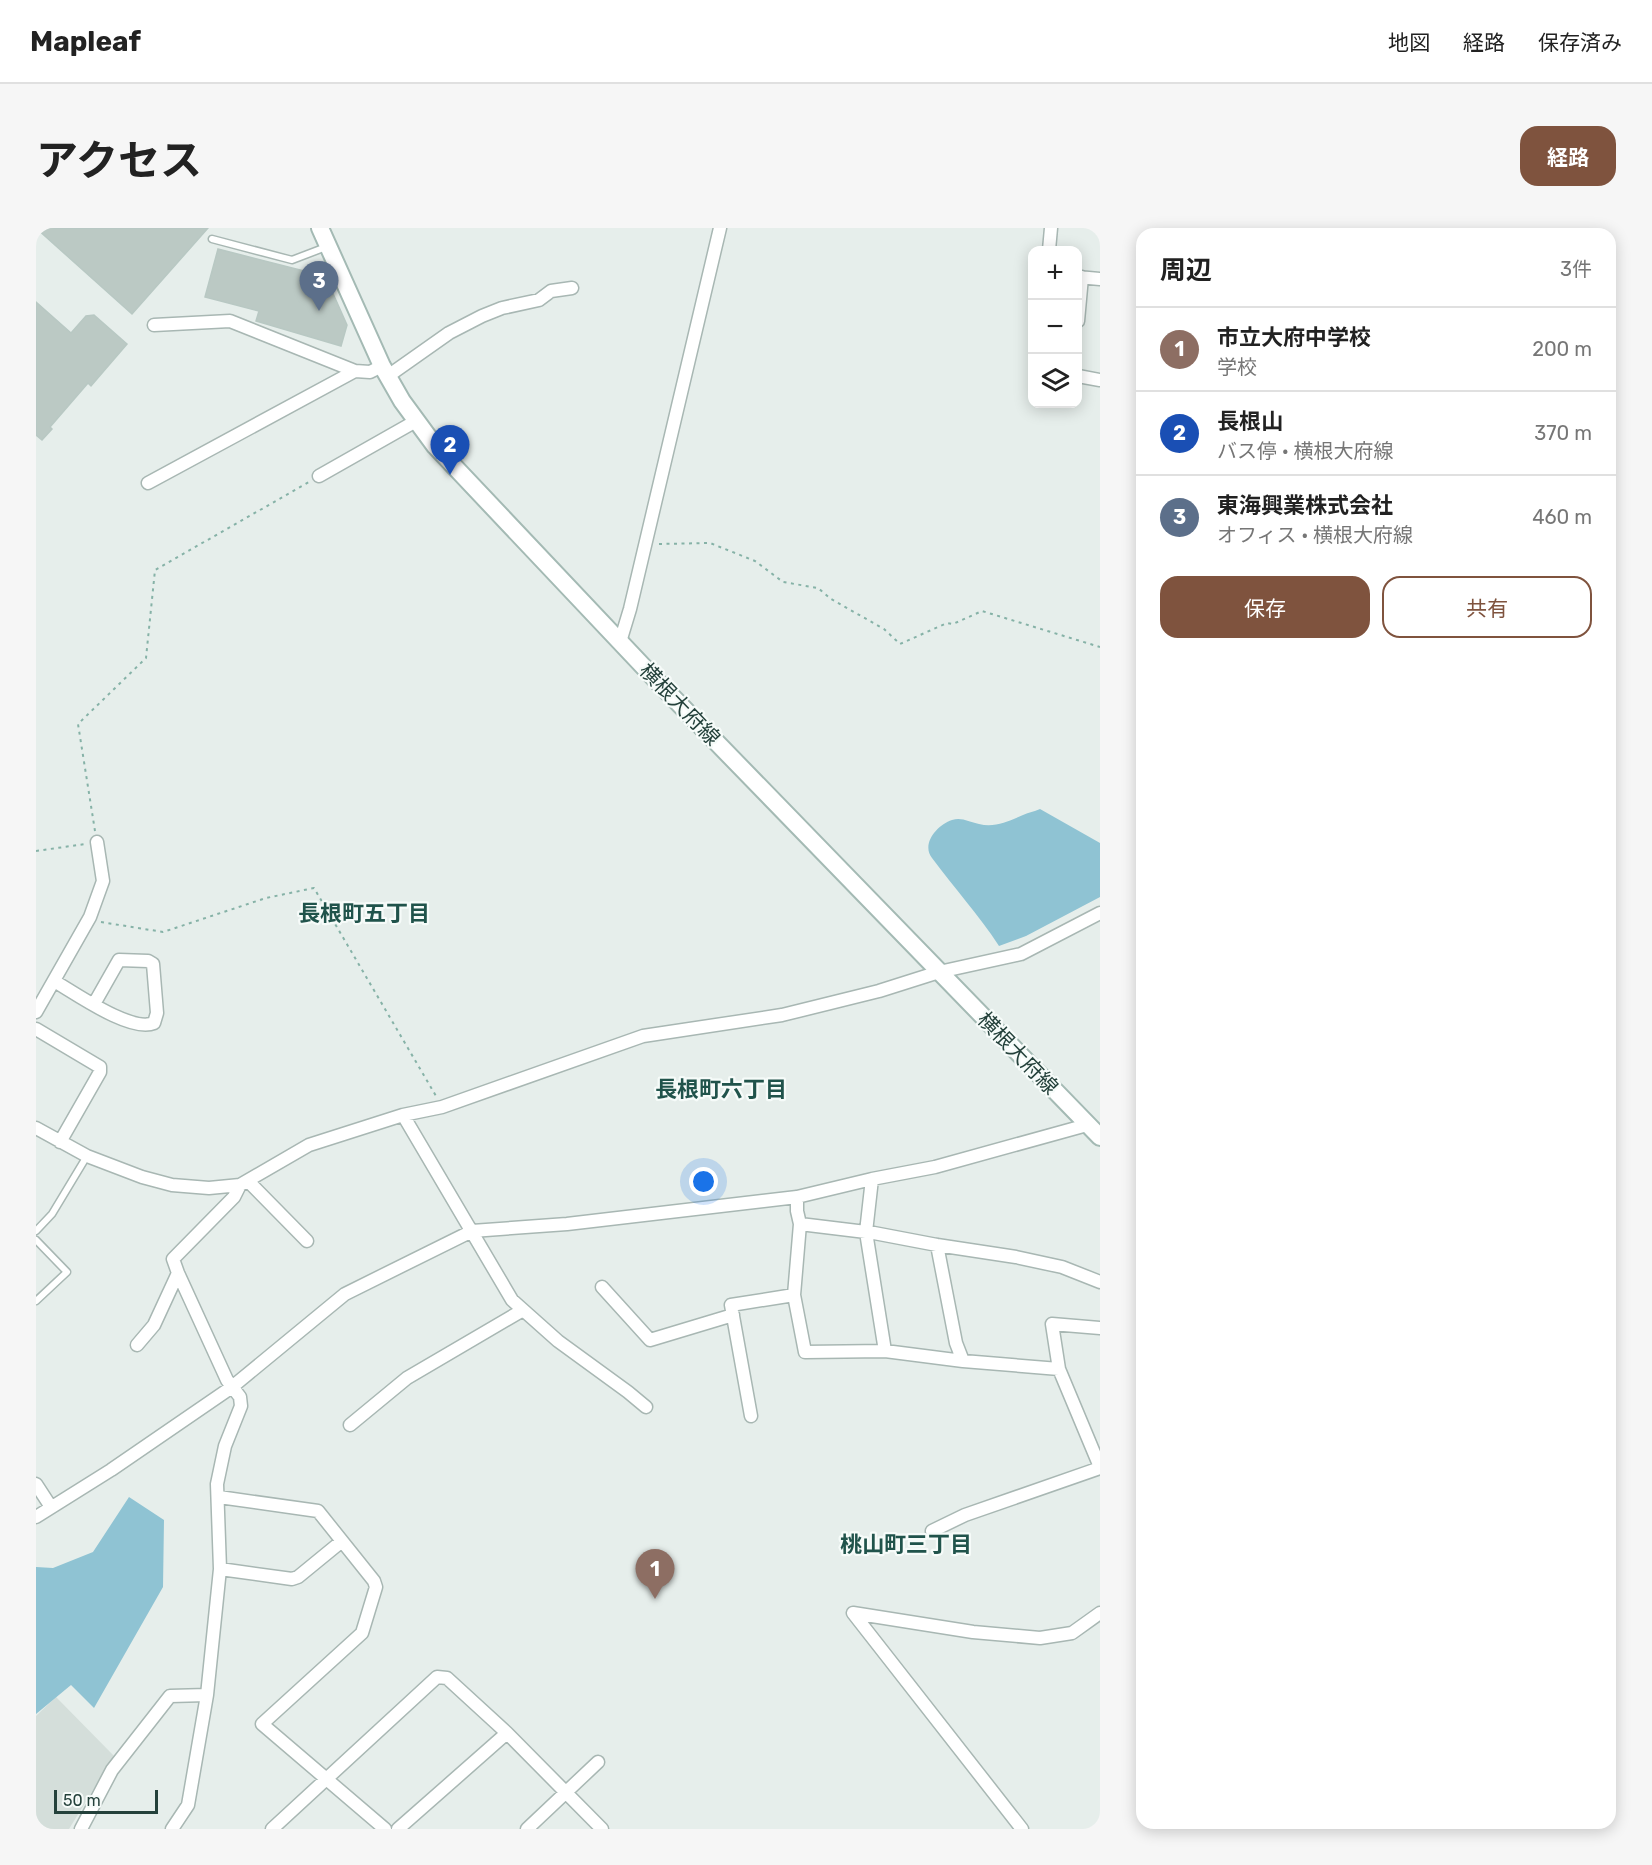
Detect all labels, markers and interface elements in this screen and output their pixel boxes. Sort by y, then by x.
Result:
text: Mapleaf [30,25,141,58]
text: 地図 [1388,30,1430,55]
text: 経路 [1463,30,1505,55]
text: 保存済み [1538,30,1622,55]
button: 経路 [1520,126,1616,186]
text: アクセス [36,136,202,186]
map controls [1028,246,1082,408]
button: + [1028,246,1082,300]
text: 周辺 [1160,255,1212,286]
text: 3件 [1560,257,1592,281]
pin: 3 [300,262,338,311]
button: − [1028,300,1082,354]
text: 市立大府中学校 [1217,324,1371,351]
text: 1 [1175,337,1184,361]
text: 200 m [1532,337,1592,361]
button: layers [1028,354,1082,408]
text: 学校 [1217,355,1257,379]
text: 長根山 [1217,408,1283,435]
text: 2 [1173,421,1186,445]
text: 370 m [1534,421,1592,445]
pin: 2 [430,426,470,475]
text: バス停 · 横根大府線 [1217,439,1393,463]
text: 東海興業株式会社 [1217,492,1393,519]
text: 3 [1173,505,1186,529]
text: 460 m [1532,505,1592,529]
text: オフィス · 横根大府線 [1217,523,1413,547]
button: 保存 [1160,576,1370,638]
button: 共有 [1382,576,1592,638]
street label: 横根大府線 [635,658,725,750]
district label: 長根町五丁目 [298,900,430,927]
street label: 横根大府線 [973,1007,1063,1099]
district label: 長根町六丁目 [655,1076,787,1103]
your location [689,1167,718,1196]
district label: 桃山町三丁目 [840,1531,972,1558]
pin: 1 [636,1550,674,1599]
scale bar [54,1787,158,1814]
text: 50 m [63,1791,101,1810]

